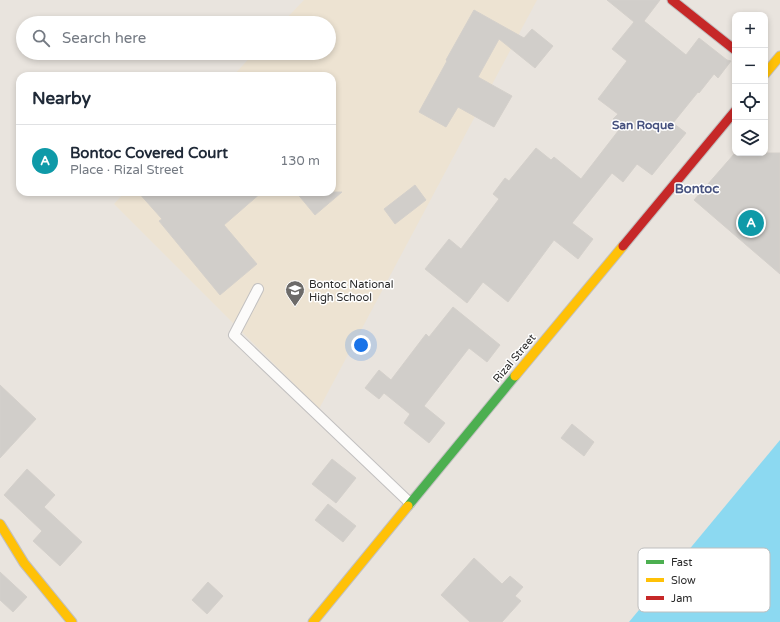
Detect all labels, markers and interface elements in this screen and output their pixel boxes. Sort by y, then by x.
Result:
map controls [732,12,768,156]
button: + [732,12,768,48]
search box [16,16,336,60]
icon: search [30,27,52,49]
text: Search here [62,29,146,47]
button: − [732,48,768,84]
button: locate [732,84,768,120]
text: Nearby [32,88,91,109]
district label: San Roque [612,118,674,133]
button: layers [732,120,768,156]
text: Bontoc Covered Court [70,144,228,162]
text: A [40,153,50,169]
text: 130 m [280,153,320,169]
text: Place · Rizal Street [70,162,184,178]
district label: Bontoc [675,181,719,197]
pin: A [738,208,764,238]
place label: Bontoc National High School [309,278,394,304]
school or university icon: Bontoc National High School [284,279,306,307]
street label: Rizal Street [490,331,538,385]
your location [351,335,371,355]
legend [638,548,770,612]
text: Fast [671,556,692,569]
text: Slow [671,574,696,587]
text: Jam [671,592,692,605]

